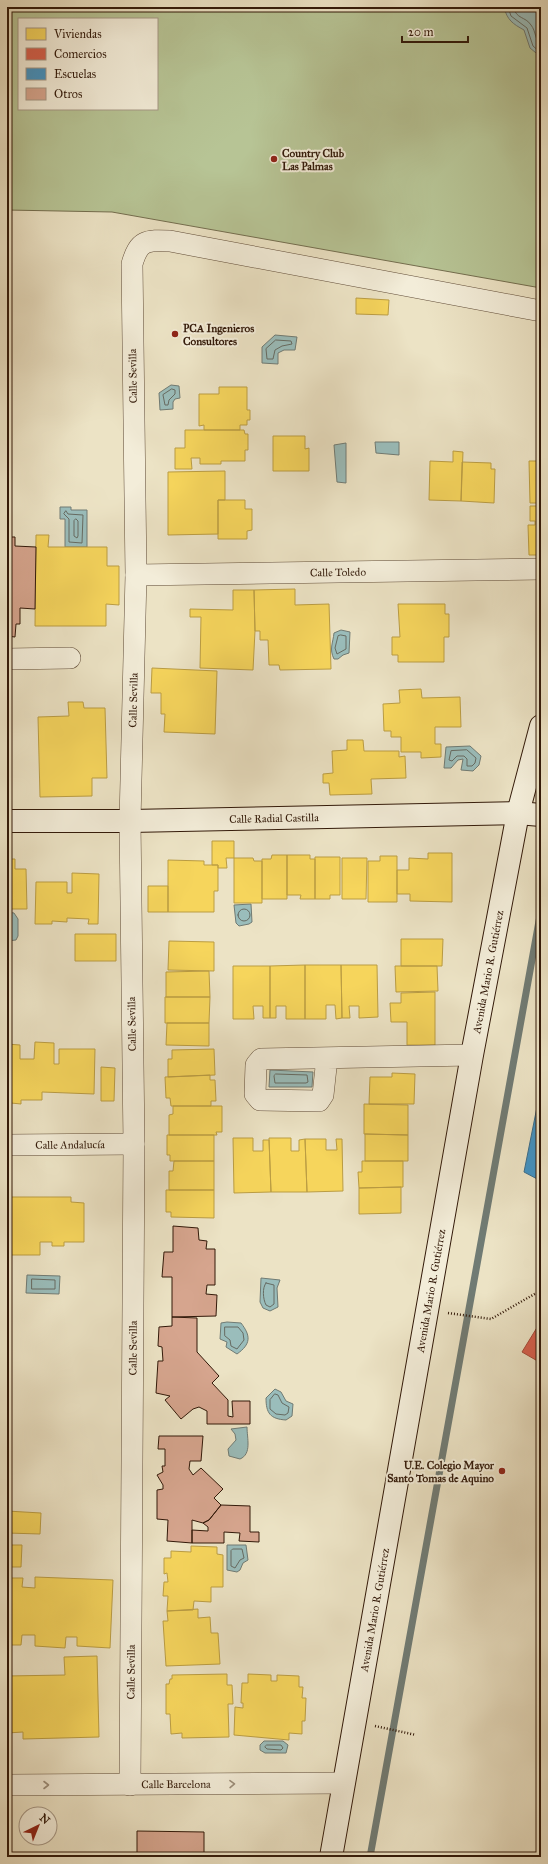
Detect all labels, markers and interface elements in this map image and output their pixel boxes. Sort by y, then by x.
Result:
legend [18,18,158,110]
scale bar [402,18,468,44]
text: 20 m [408,25,434,39]
text: Viviendas [53,27,102,41]
text: Comercios [54,47,107,61]
text: Escuelas [54,67,96,81]
text: Otros [54,87,82,101]
place label: Country Club Las Palmas [282,147,345,173]
marker: Country Club Las Palmas [269,154,279,164]
place label: PCA Ingenieros Consultores [183,322,254,348]
marker: PCA Ingenieros Consultores [170,329,180,339]
street label: Calle Sevilla [126,348,140,404]
street label: Calle Toledo [310,565,366,579]
street label: Calle Sevilla [126,672,140,728]
street label: Calle Radial Castilla [229,811,319,825]
street label: Avenida Mario R. Gutiérrez [470,909,506,1035]
street label: Calle Sevilla [125,996,139,1052]
street label: Calle Andalucía [35,1138,105,1151]
street label: Avenida Mario R. Gutiérrez [413,1228,448,1354]
street label: Calle Sevilla [126,1320,139,1376]
place label: U.E. Colegio Mayor Santo Tomas de Aquino [387,1459,495,1486]
marker: U.E. Colegio Mayor Santo Tomas de Aquino [497,1466,507,1476]
street label: Avenida Mario R. Gutiérrez [357,1547,392,1674]
street label: Calle Sevilla [124,1644,137,1700]
street label: Calle Barcelona [141,1777,211,1791]
one-way arrow [229,1780,235,1788]
one-way arrow [43,1781,49,1789]
north arrow [18,1806,58,1846]
text: N [37,1811,53,1827]

